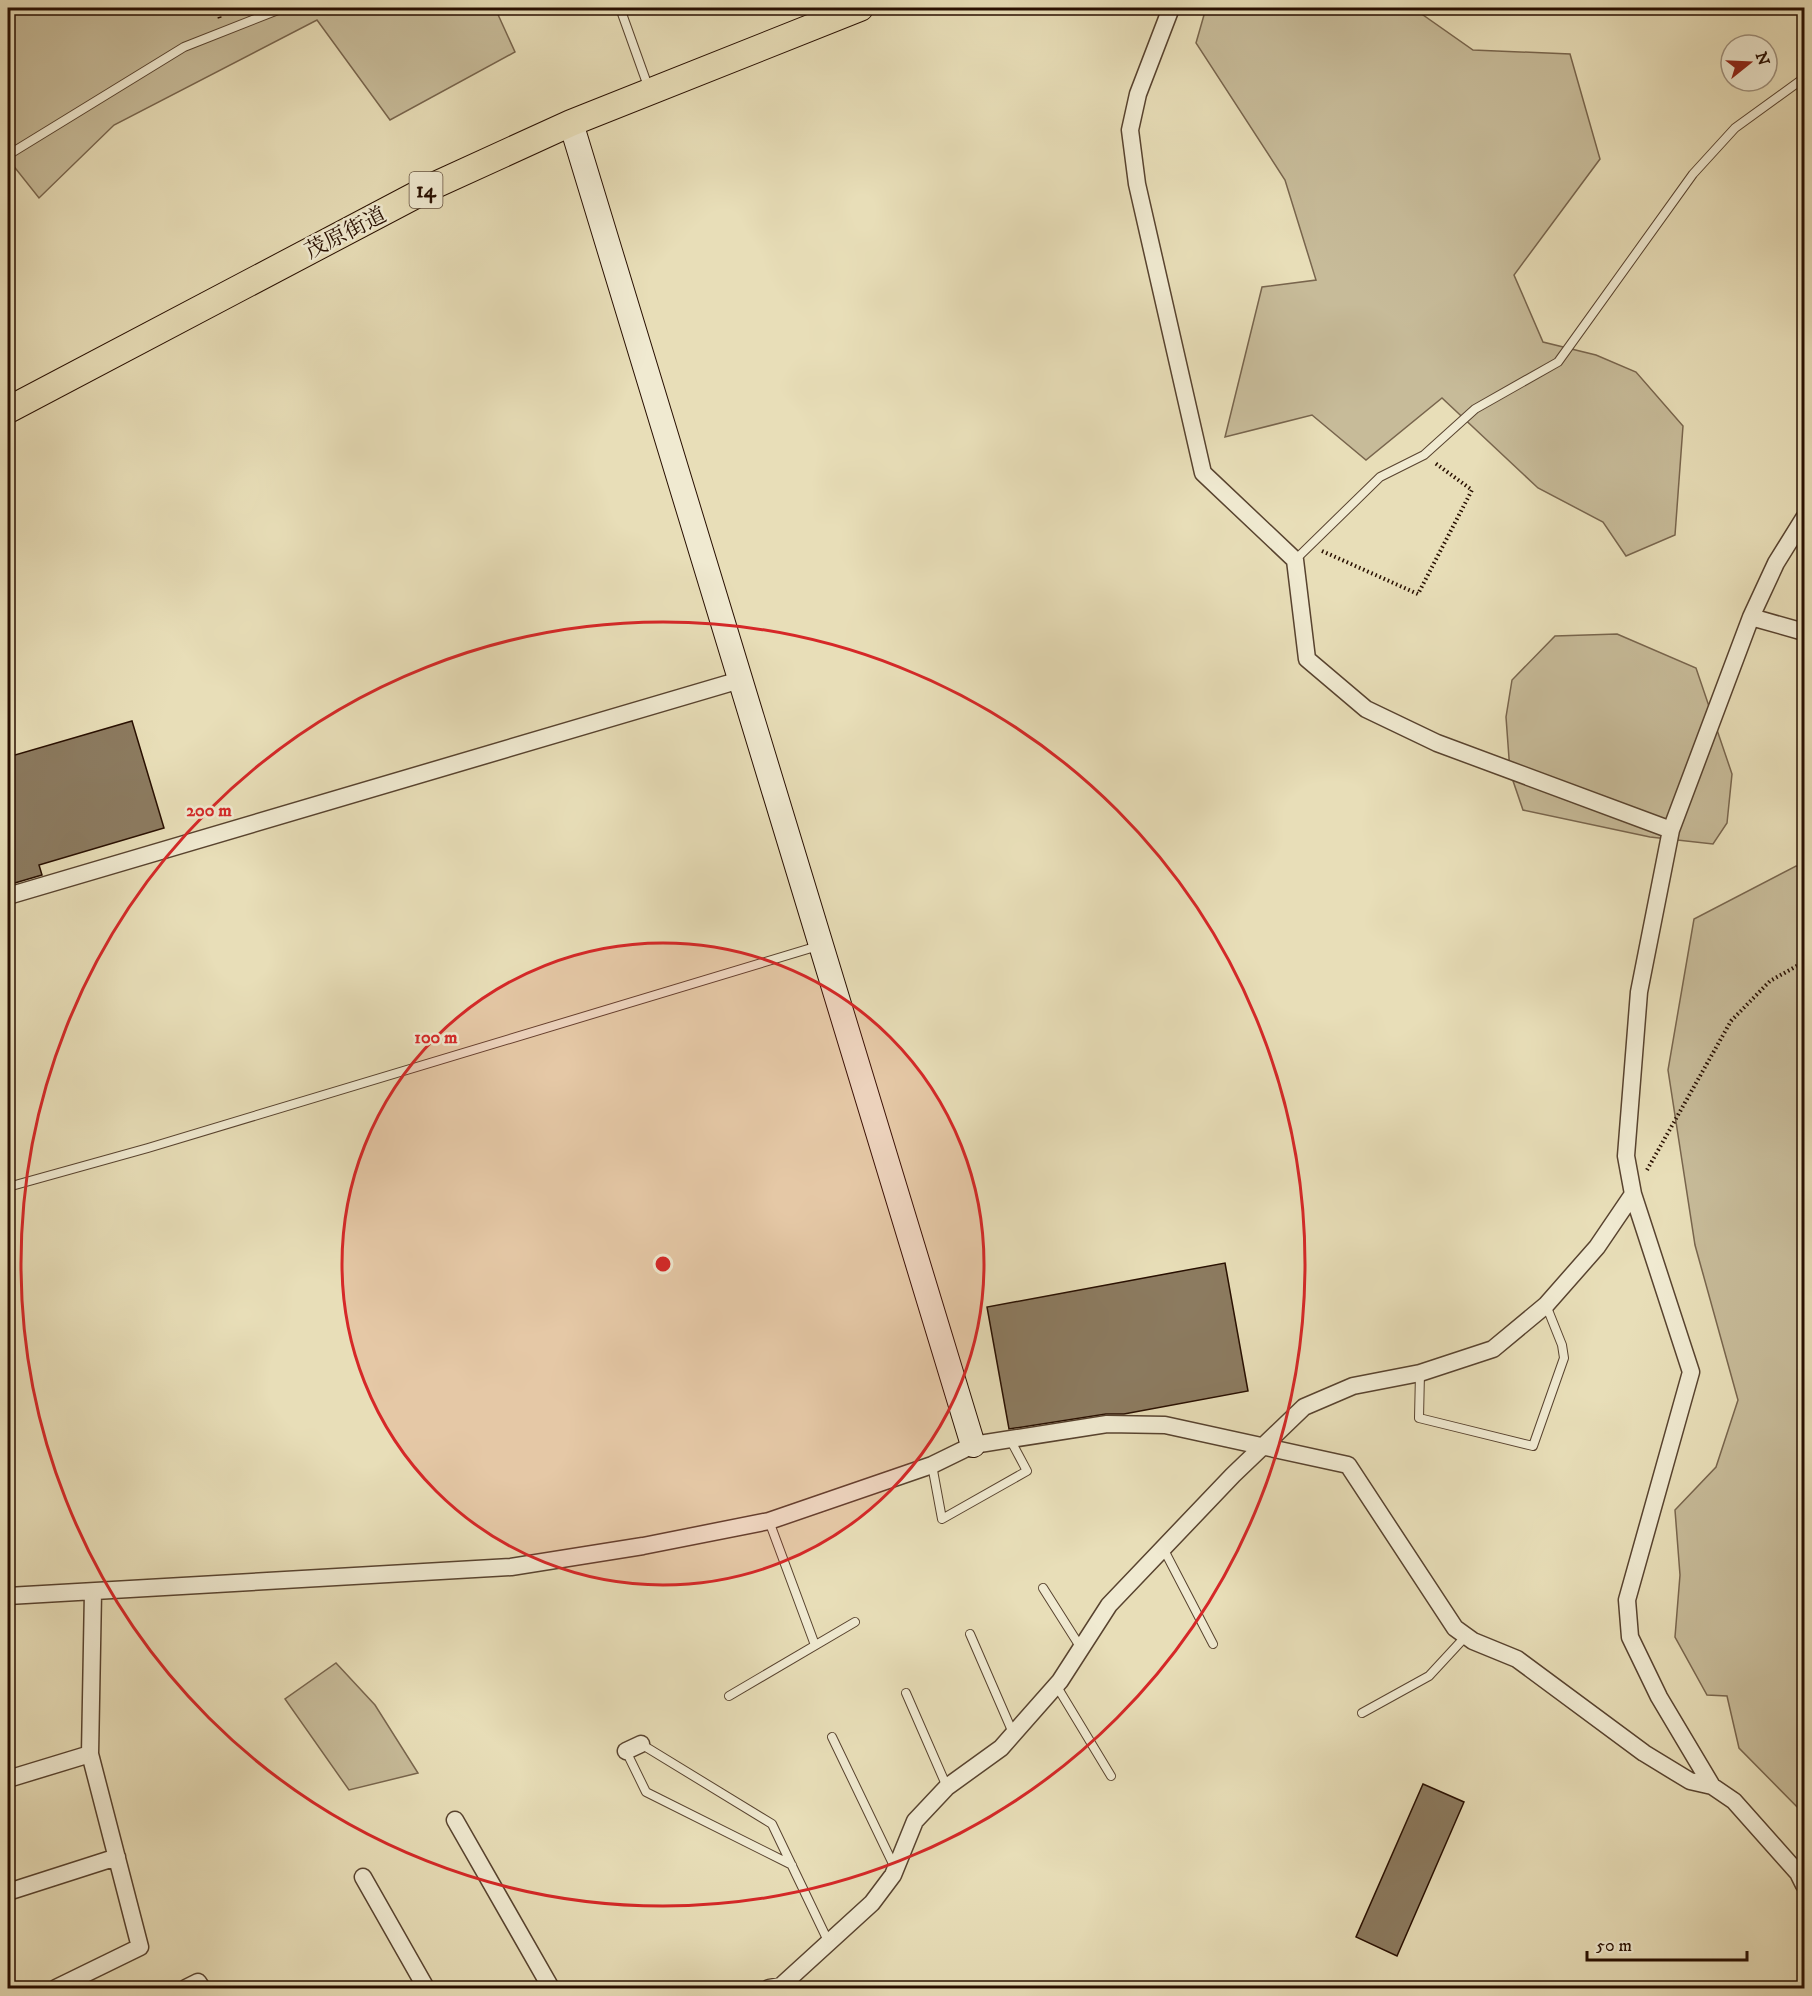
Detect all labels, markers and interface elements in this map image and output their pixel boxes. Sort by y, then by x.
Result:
north arrow [1719,33,1779,93]
text: N [1751,49,1774,68]
road number: 14 [410,172,442,208]
street label: 茂原街道 [300,201,391,265]
text: 200 m [186,800,232,822]
text: 100 m [414,1027,458,1049]
centre of rings [653,1254,673,1274]
scale bar [1587,1924,1748,1962]
text: 50 m [1596,1935,1632,1957]

